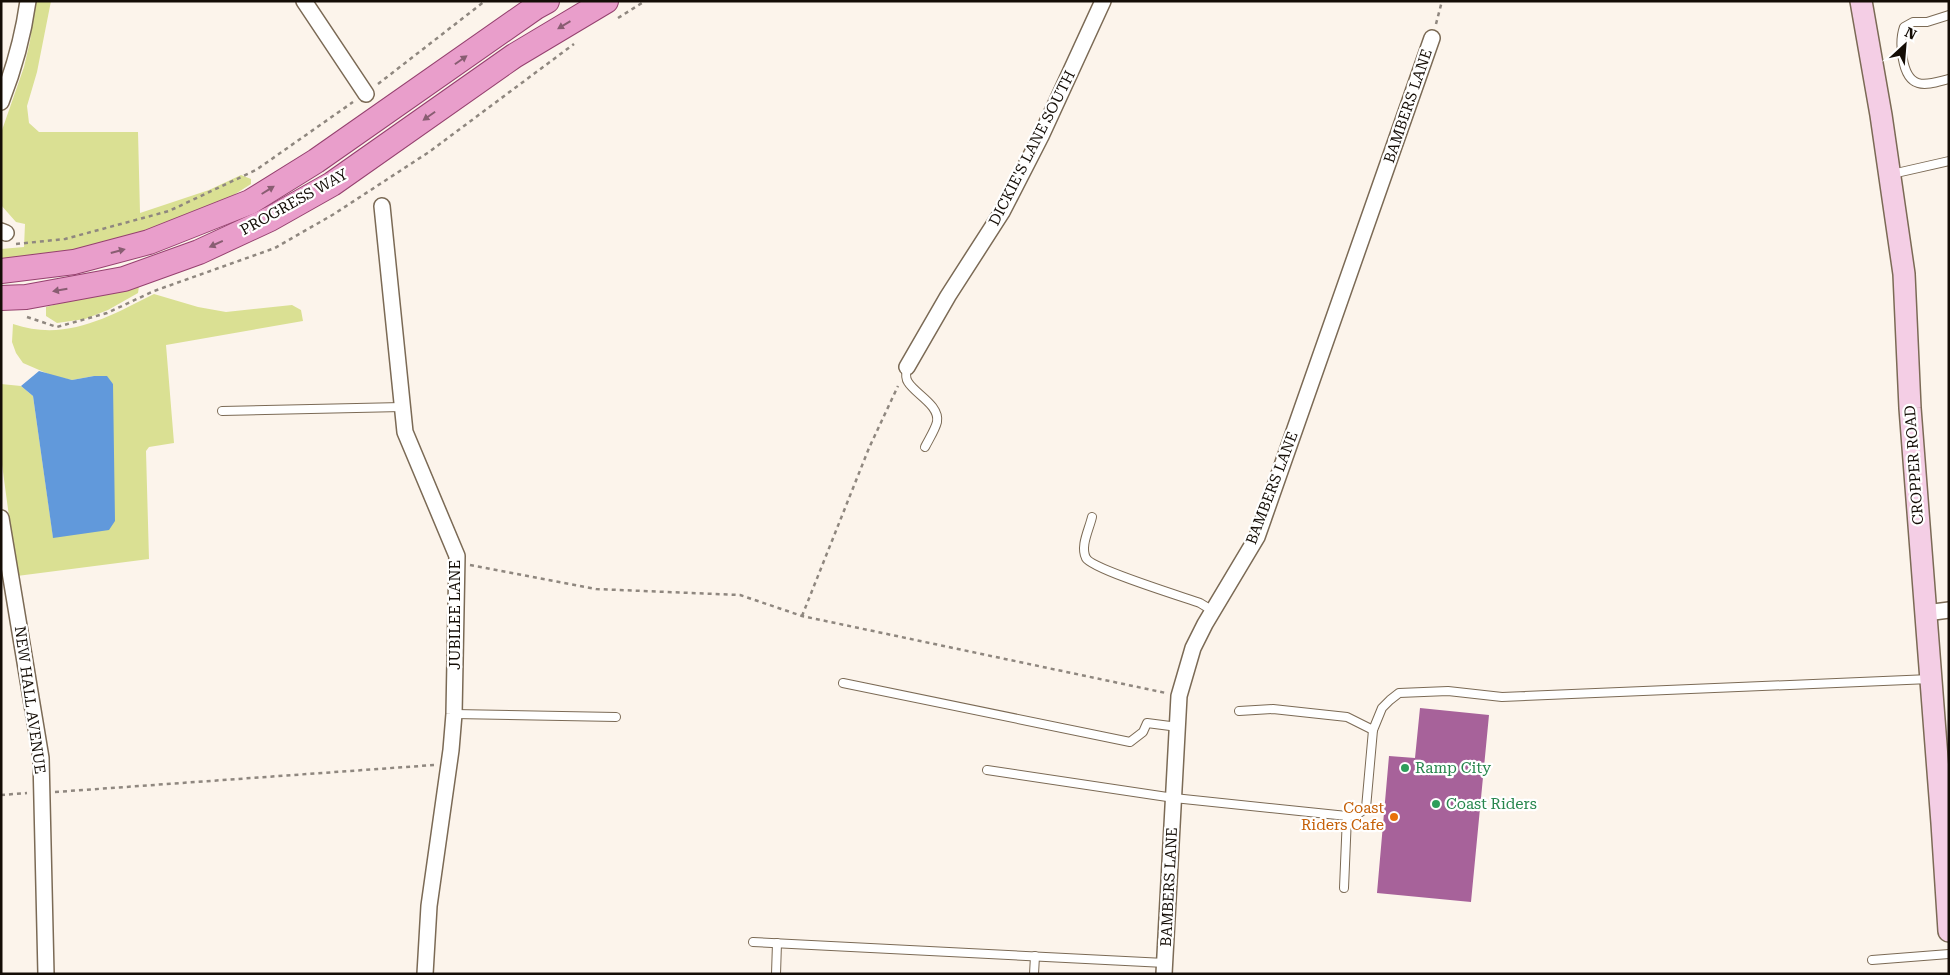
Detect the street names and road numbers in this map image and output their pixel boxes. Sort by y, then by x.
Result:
street label: BAMBERS LANE [1380,47,1436,165]
street label: DICKIE'S LANE SOUTH [985,67,1079,229]
street label: PROGRESS WAY [237,165,352,239]
street label: CROPPER ROAD [1901,405,1927,525]
street label: BAMBERS LANE [1242,429,1302,547]
street label: JUBILEE LANE [446,560,464,670]
street label: NEW HALL AVENUE [11,625,49,775]
street label: BAMBERS LANE [1157,827,1181,947]

